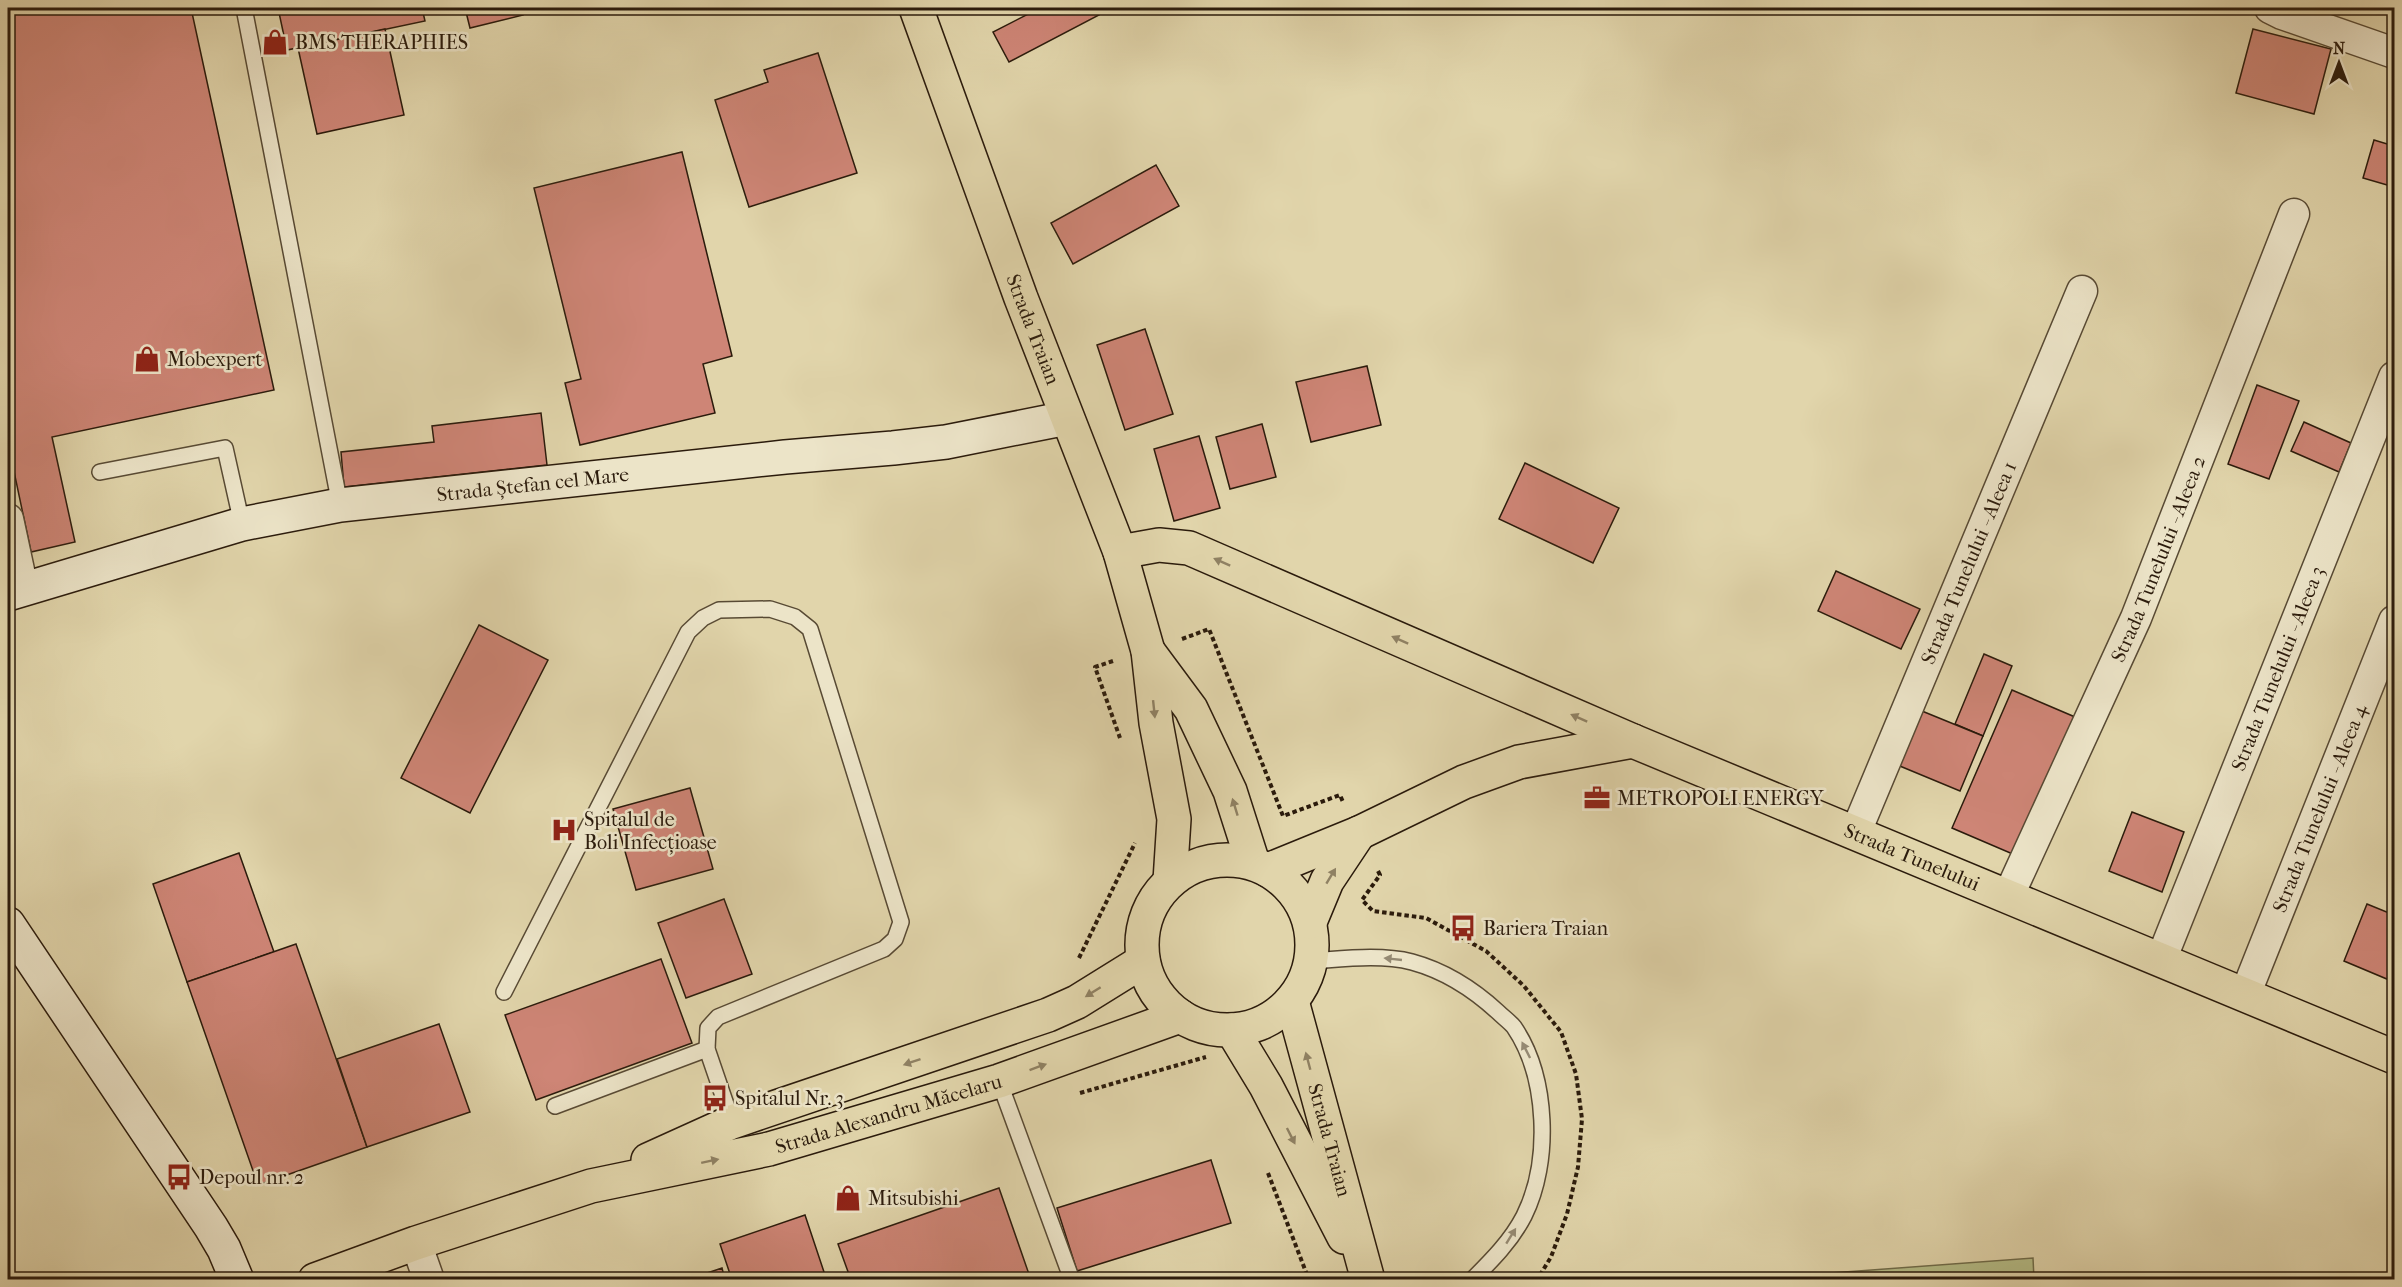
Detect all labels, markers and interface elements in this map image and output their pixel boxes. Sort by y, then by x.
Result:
shop icon: BMS THERAPHIES [260,27,290,57]
place label: BMS THERAPHIES [295,31,468,54]
north arrow [2309,33,2369,93]
text: N [2333,39,2346,58]
street label: Strada Traian [1002,271,1065,388]
shop icon: Mobexpert [132,344,162,374]
place label: Mobexpert [167,348,262,371]
street label: Strada Tunelului - Aleea 2 [2106,452,2210,666]
street label: Strada Tunelului - Aleea 1 [1916,458,2021,667]
street label: Strada Ștefan cel Mare [436,462,630,506]
one-way arrow [1212,557,1230,567]
street label: Strada Tunelului - Aleea 3 [2226,563,2329,774]
one-way arrow [1391,635,1409,645]
one-way arrow [1149,700,1159,719]
street label: Strada Tunelului - Aleea 4 [2268,700,2372,916]
one-way arrow [1570,713,1588,722]
office icon: METROPOLI ENERGY [1582,783,1612,813]
place label: METROPOLI ENERGY [1617,787,1825,810]
one-way arrow [1230,798,1239,816]
place label: Spitalul de Boli Infecțioase [584,808,717,855]
hospital icon: Spitalul de Boli Infecțioase [549,815,579,845]
street label: Strada Tunelului [1841,818,1983,895]
one-way arrow [1325,868,1336,884]
bus stop icon: Bariera Traian [1448,913,1478,943]
place label: Bariera Traian [1483,917,1608,940]
one-way arrow [1383,955,1402,964]
one-way arrow [1085,987,1101,998]
one-way arrow [1521,1042,1531,1059]
one-way arrow [1303,1052,1312,1070]
one-way arrow [903,1058,921,1068]
one-way arrow [1029,1061,1047,1071]
street label: Strada Alexandru Măcelaru [773,1069,1005,1158]
street label: Strada Traian [1303,1081,1356,1199]
bus stop icon: Spitalul Nr. 3 [700,1083,730,1113]
place label: Spitalul Nr. 3 [735,1087,844,1110]
one-way arrow [1287,1127,1296,1144]
one-way arrow [701,1156,720,1165]
bus stop icon: Depoul nr. 2 [164,1162,194,1192]
place label: Depoul nr. 2 [199,1166,304,1189]
shop icon: Mitsubishi [833,1183,863,1213]
place label: Mitsubishi [868,1187,959,1210]
one-way arrow [1505,1228,1516,1244]

